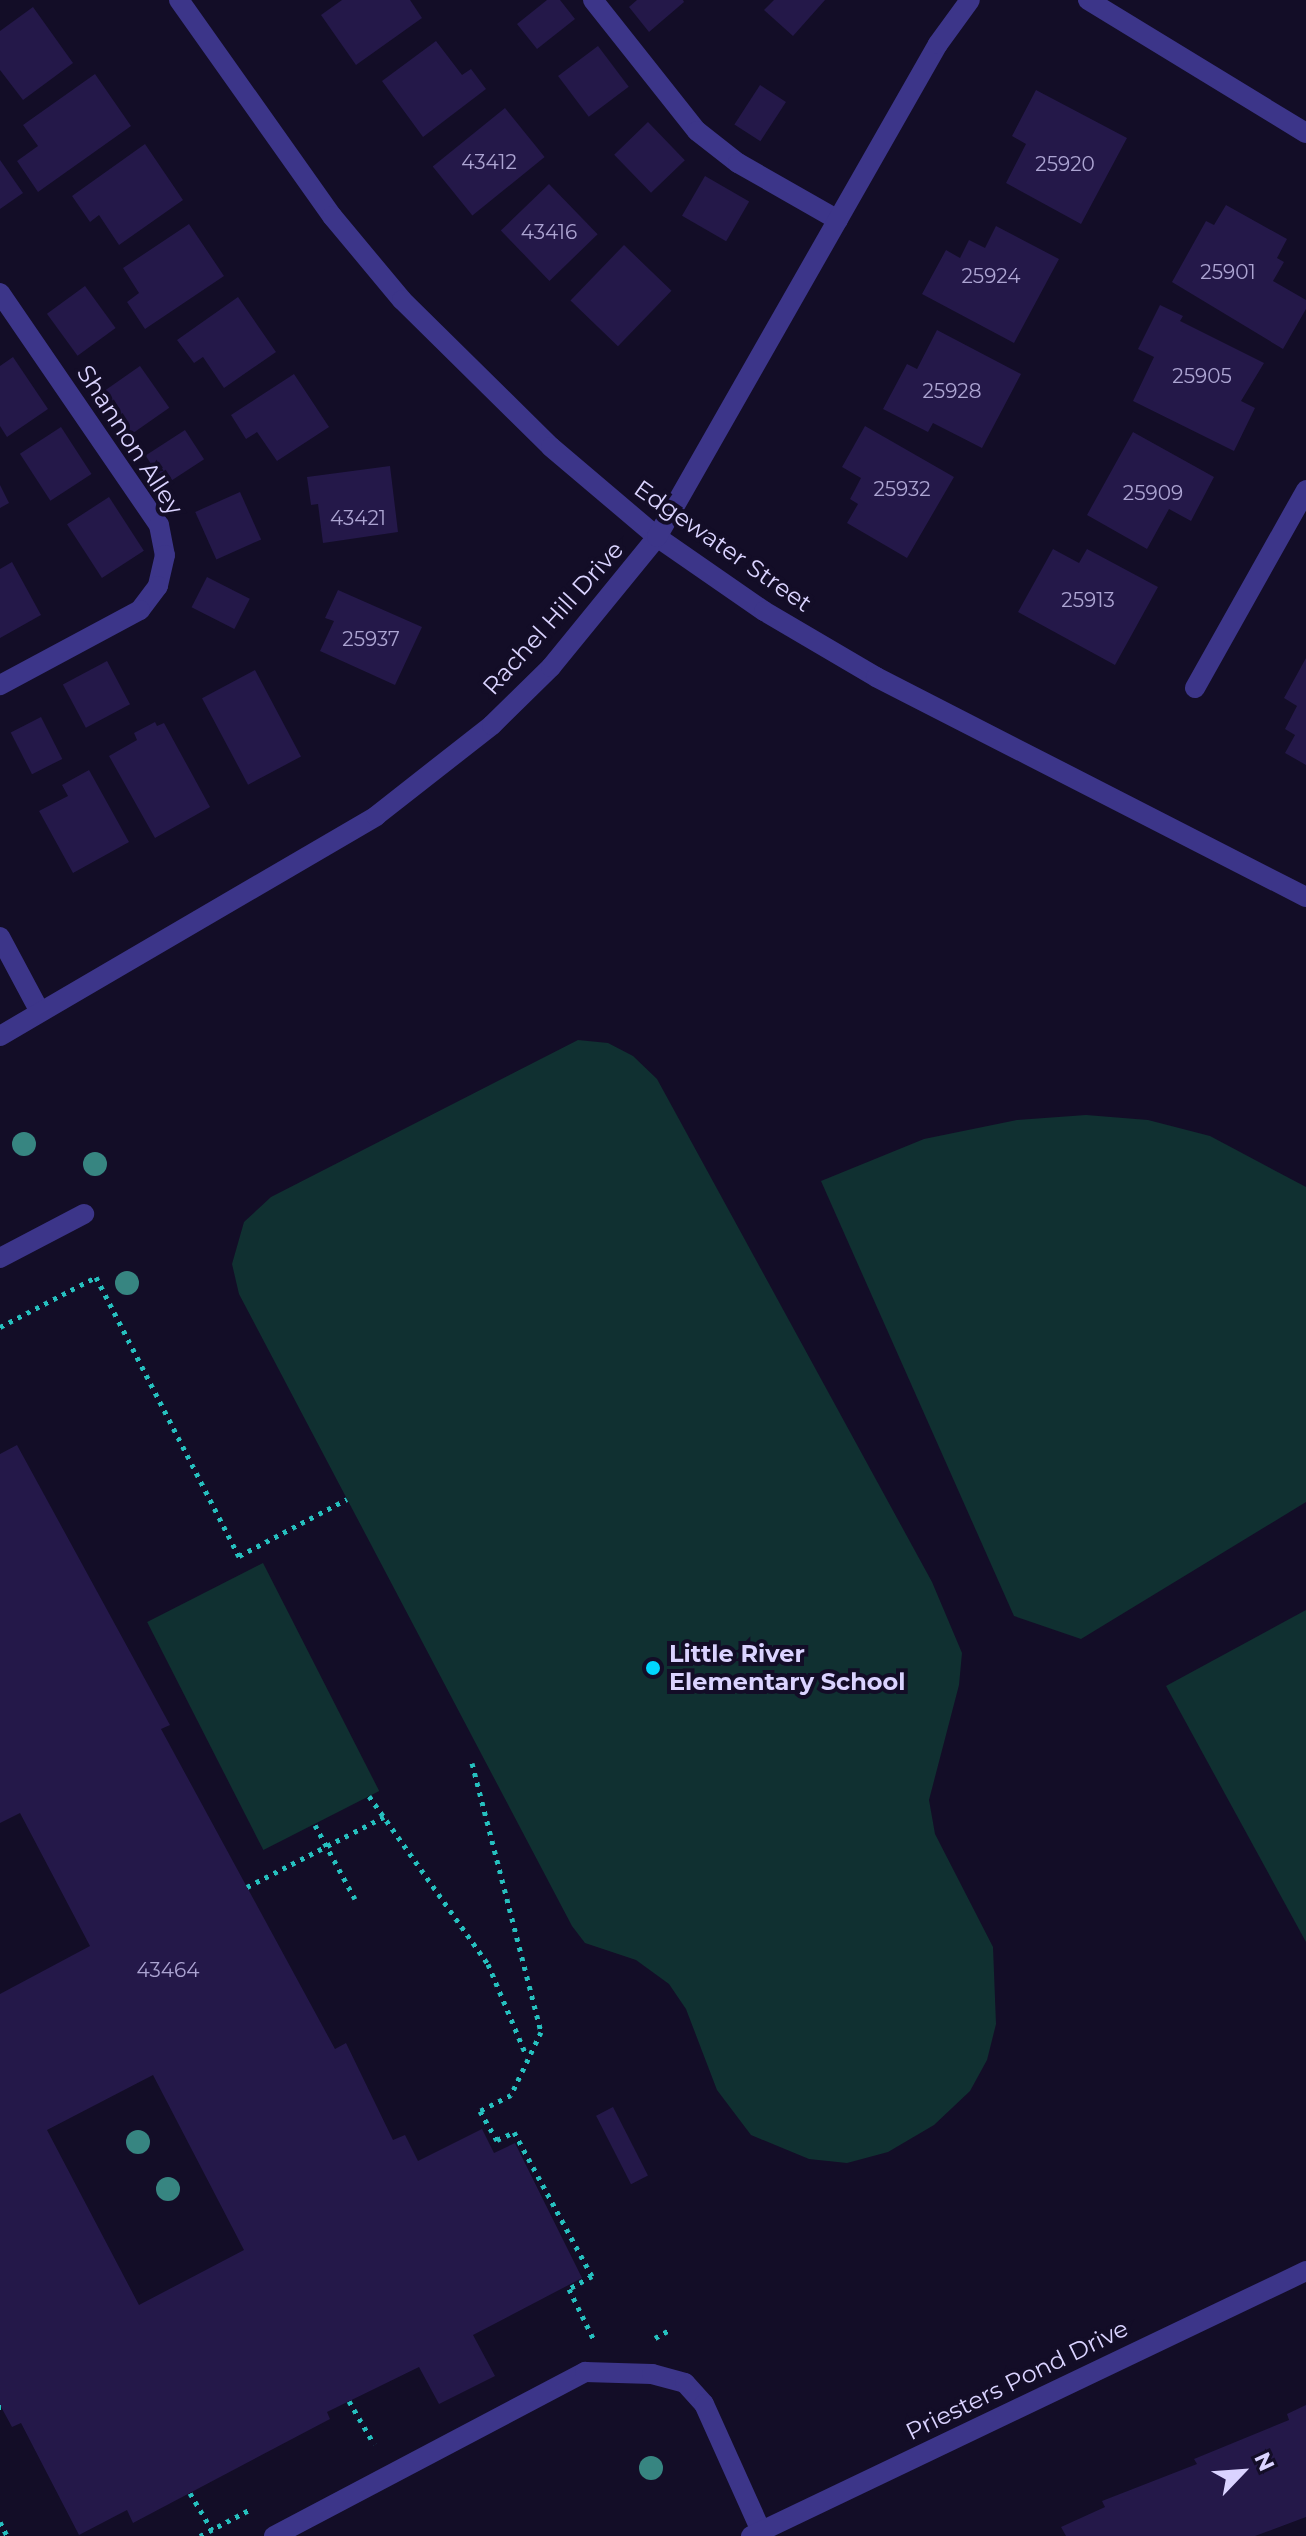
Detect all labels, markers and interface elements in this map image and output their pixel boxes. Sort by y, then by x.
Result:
house number: 43412 [461,150,517,174]
house number: 25920 [1035,152,1095,176]
house number: 43416 [521,220,577,244]
house number: 25901 [1200,260,1256,284]
house number: 25924 [962,264,1020,288]
street label: Shannon Alley [71,360,189,520]
house number: 25905 [1172,364,1232,388]
house number: 25928 [923,379,981,403]
street label: Edgewater Street [629,474,817,618]
house number: 25932 [873,477,931,501]
house number: 25909 [1123,481,1183,505]
house number: 43421 [330,506,386,530]
street label: Rachel Hill Drive [477,535,629,701]
house number: 25913 [1061,588,1115,612]
house number: 25937 [342,627,400,651]
place label: Little River Elementary School [669,1640,906,1696]
marker: Little River Elementary School [644,1659,662,1677]
house number: 43464 [137,1958,199,1982]
street label: Priesters Pond Drive [901,2314,1133,2446]
north arrow [1202,2432,1282,2512]
text: N [1248,2448,1280,2475]

